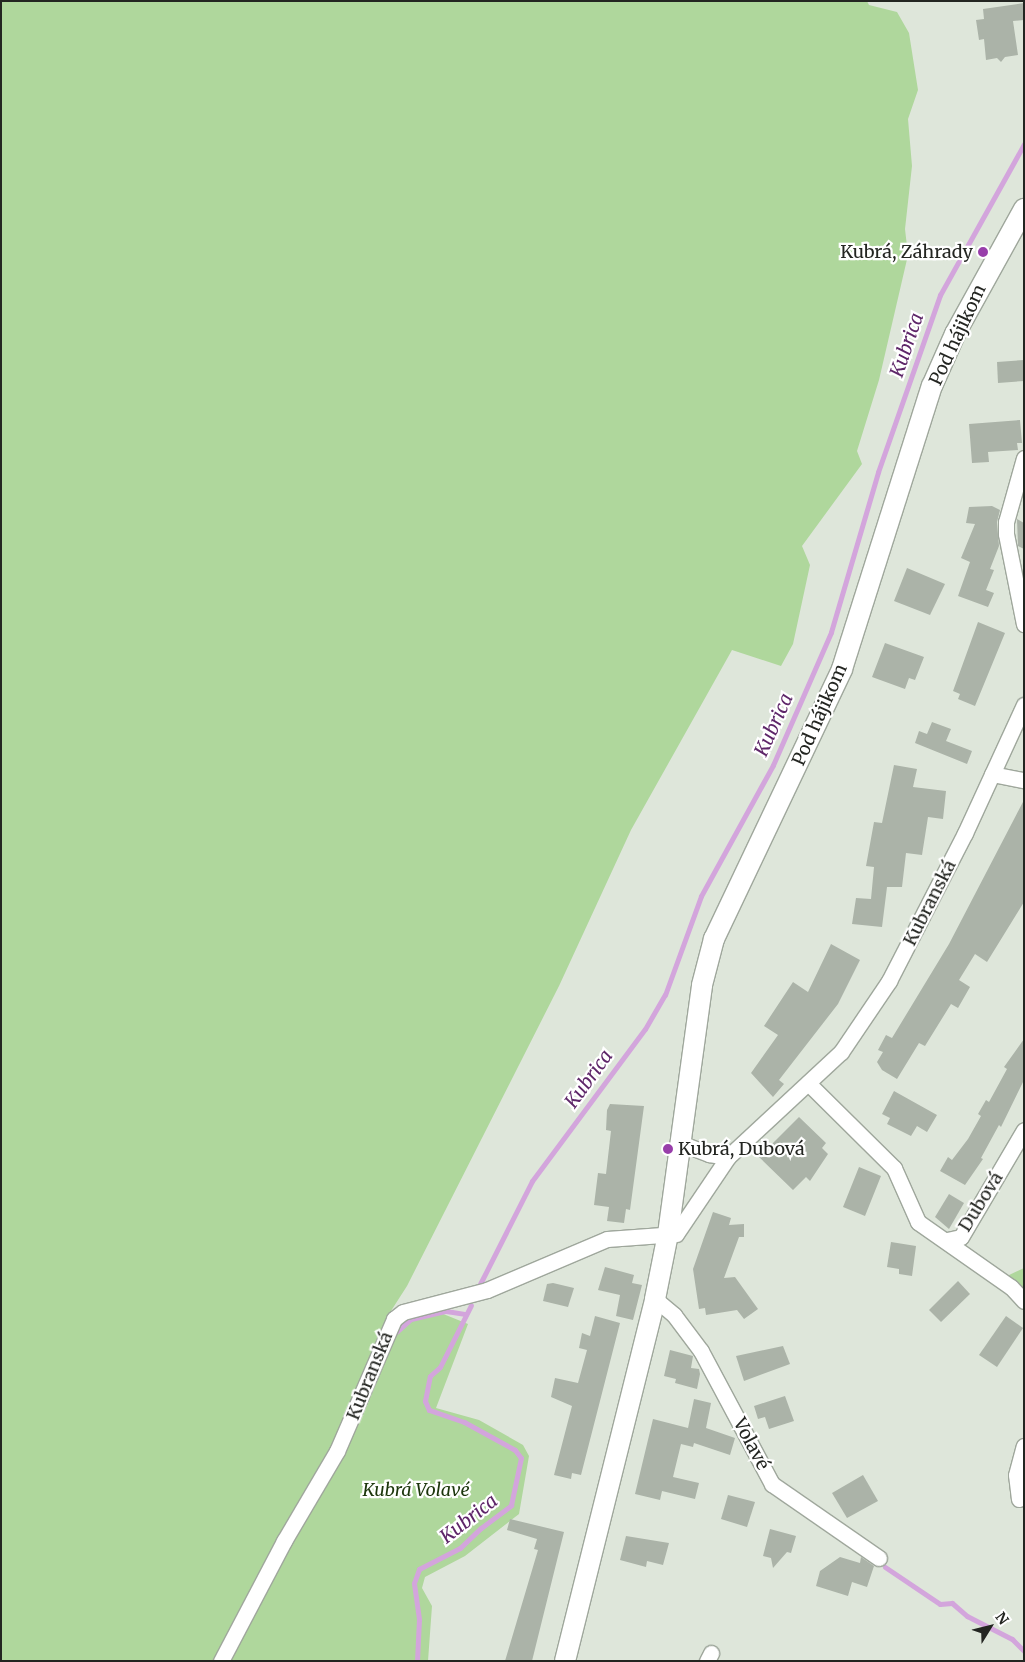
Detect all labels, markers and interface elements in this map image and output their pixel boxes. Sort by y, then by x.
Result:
place label: Kubrá, Záhrady [840,241,973,263]
marker: Kubrá, Záhrady [977,246,989,258]
street label: Pod hájikom [925,281,991,389]
water label: Kubrica [885,310,929,380]
street label: Pod hájikom [788,661,852,769]
water label: Kubrica [750,690,798,760]
street label: Kubranská [899,857,961,949]
water label: Kubrica [560,1045,618,1113]
place label: Kubrá, Dubová [678,1138,805,1160]
marker: Kubrá, Dubová [662,1143,674,1155]
street label: Dubová [954,1168,1008,1236]
street label: Kubranská [343,1329,397,1423]
street label: Volavé [728,1414,774,1474]
park label: Kubrá Volavé [362,1479,470,1501]
water label: Kubrica [436,1490,502,1548]
north arrow [965,1602,1015,1652]
text: N [992,1608,1013,1628]

